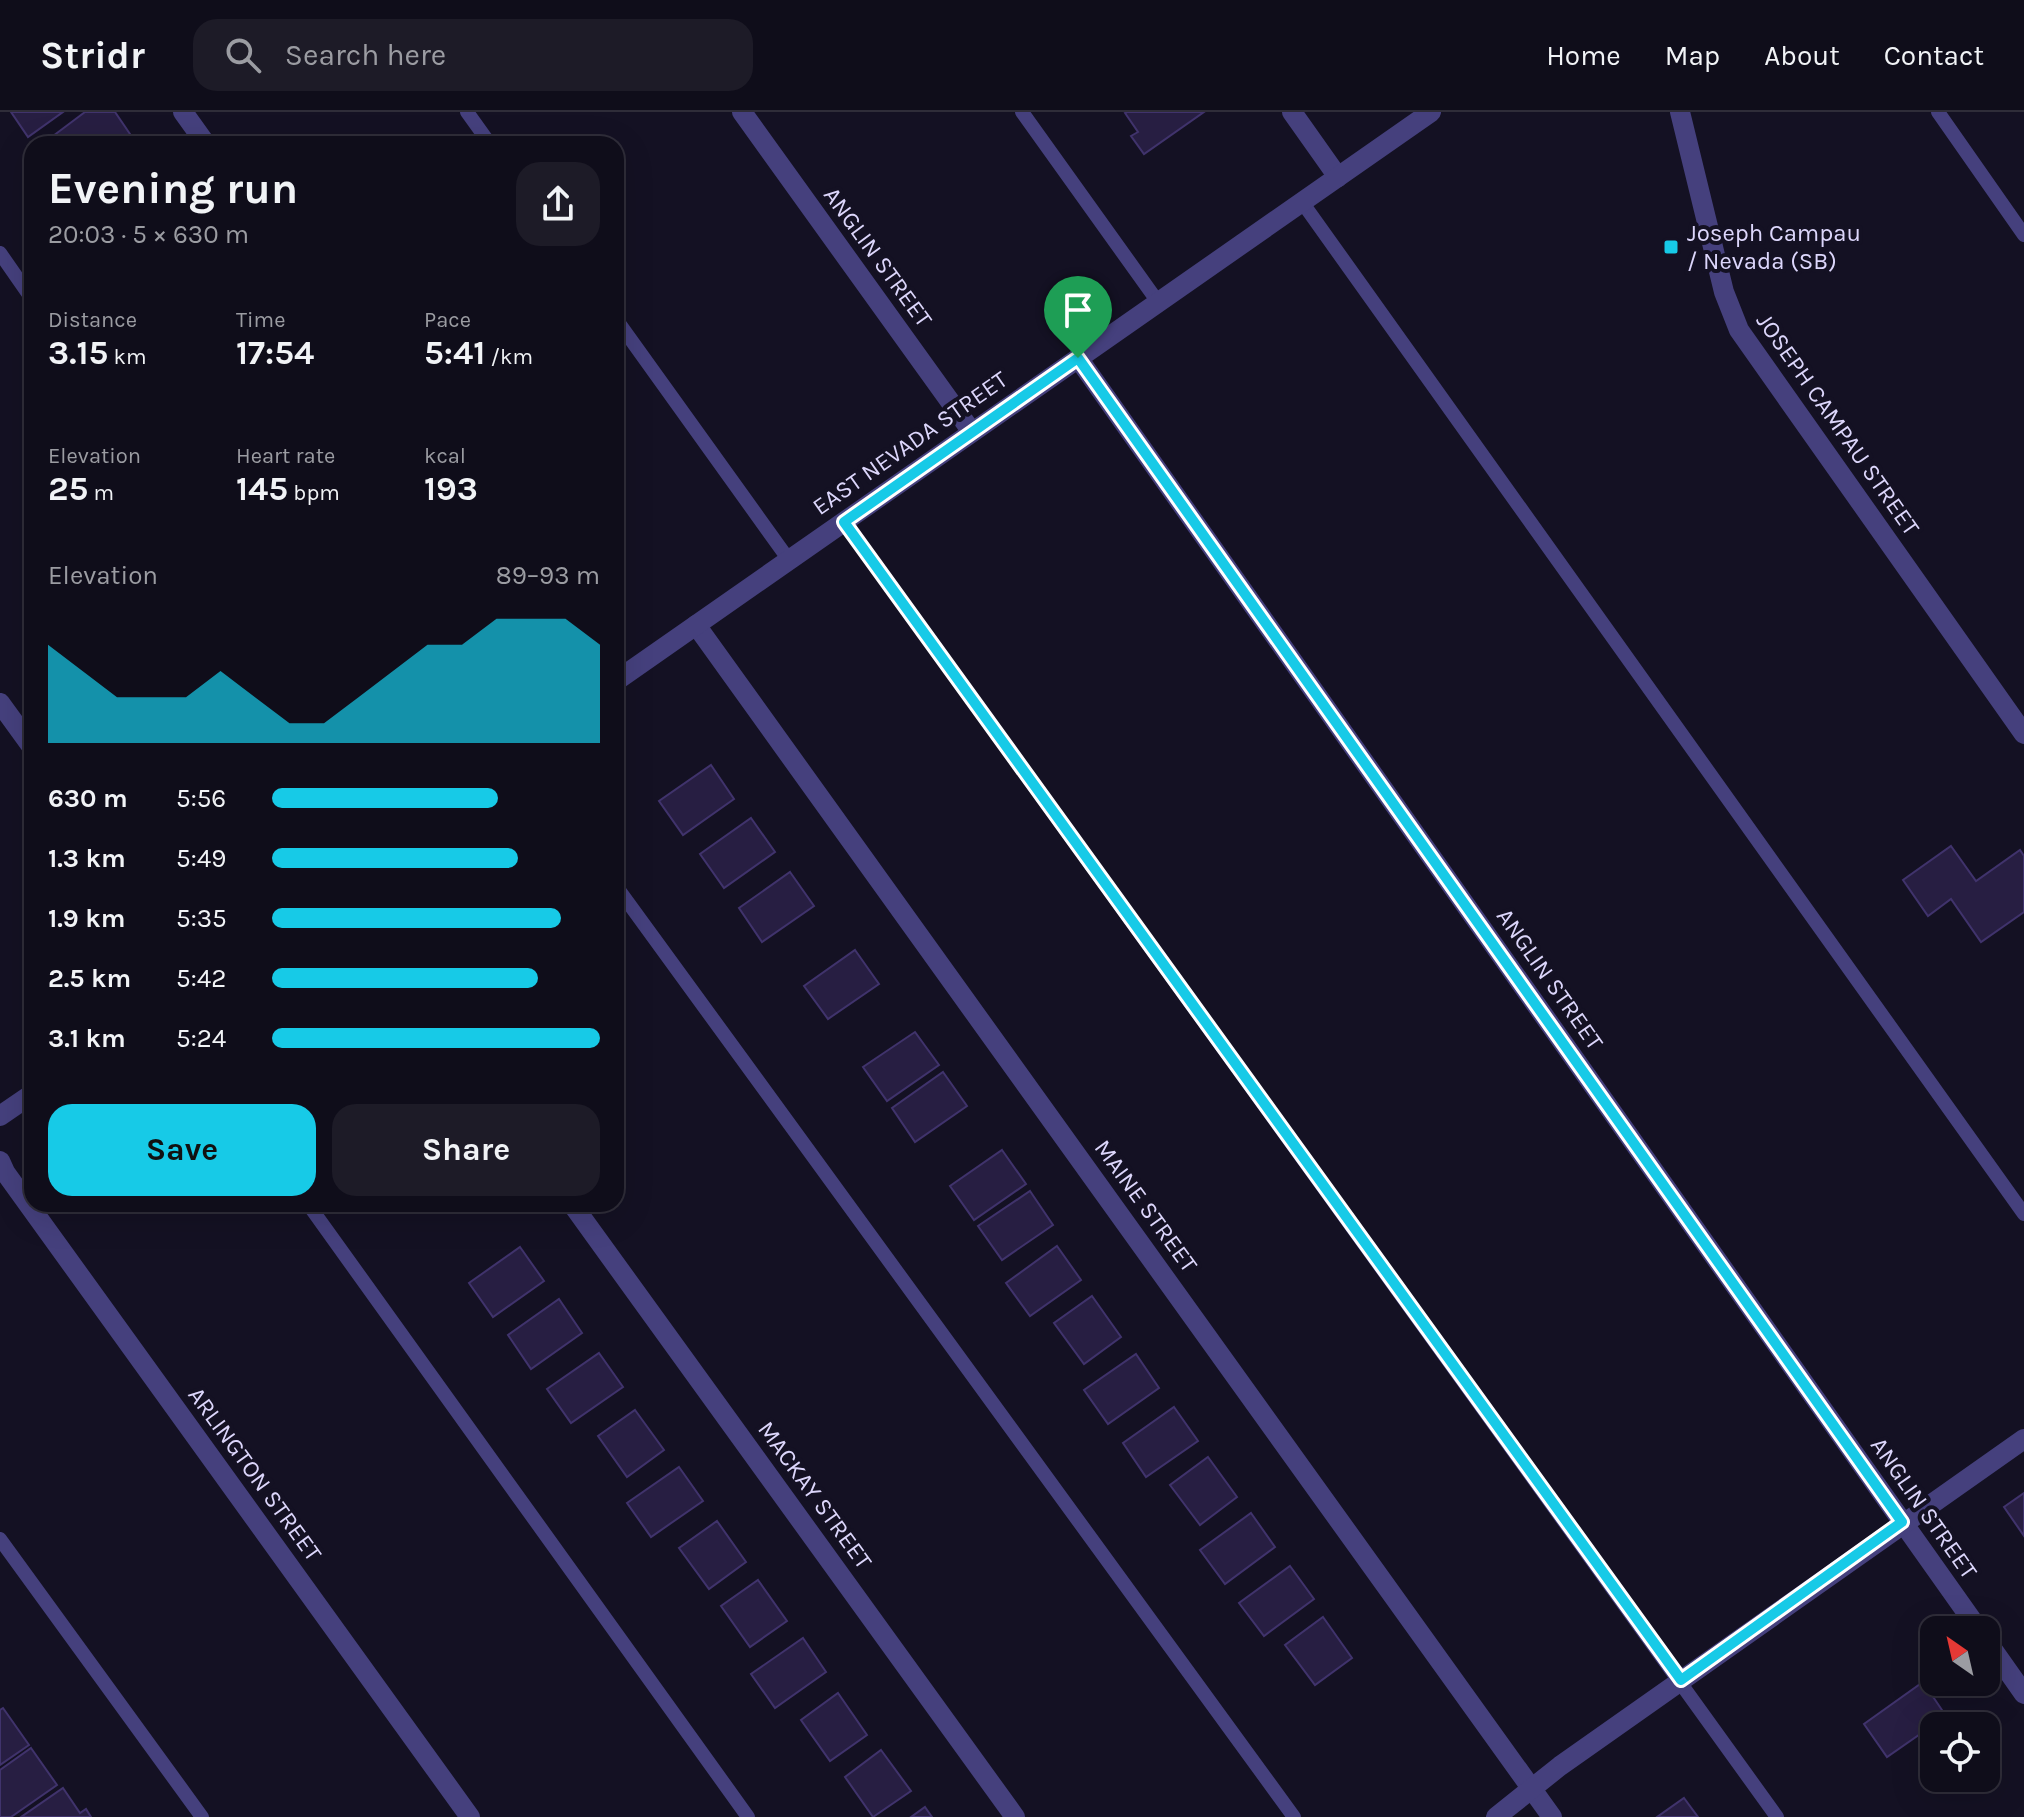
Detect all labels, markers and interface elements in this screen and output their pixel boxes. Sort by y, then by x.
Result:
search box [193,19,753,91]
text: Stridr [40,33,145,78]
icon: search [221,33,265,77]
text: Search here [285,37,446,73]
text: Home [1546,39,1621,72]
text: Map [1665,39,1720,72]
text: About [1764,39,1840,72]
text: Contact [1884,39,1984,72]
button: share [516,162,600,246]
text: Evening run [48,163,298,214]
street label: ANGLIN STREET [818,182,938,332]
text: 20:03 · 5 × 630 m [48,219,249,250]
place label: Joseph Campau / Nevada (SB) [1687,219,1861,275]
marker: Joseph Campau / Nevada (SB) [1662,238,1680,256]
pin [1044,276,1112,358]
icon: arrive [1056,288,1100,332]
text: Distance [48,307,137,333]
text: Time [236,307,285,333]
text: Pace [424,307,471,333]
street label: JOSEPH CAMPAU STREET [1751,308,1925,540]
text: 3.15 [48,333,108,373]
text: 17:54 [236,333,314,373]
text: 5:41 [424,333,485,373]
text: km [108,344,147,370]
text: /km [485,344,533,370]
street label: EAST NEVADA STREET [807,365,1013,521]
text: Elevation [48,443,141,469]
text: Heart rate [236,443,335,469]
text: kcal [424,443,466,469]
text: 25 [48,469,88,509]
text: 145 [236,469,288,509]
text: 193 [424,469,478,509]
text: m [88,480,114,506]
text: bpm [288,480,340,506]
text: Elevation [48,560,158,591]
text: 89–93 m [496,560,600,591]
text: 630 m [48,783,128,814]
text: 5:56 [176,783,226,814]
text: 1.3 km [48,843,126,874]
text: 5:49 [176,843,226,874]
text: 1.9 km [48,903,125,934]
text: 5:35 [176,903,227,934]
street label: ANGLIN STREET [1491,903,1609,1055]
text: 2.5 km [48,963,131,994]
text: 5:42 [176,963,226,994]
text: 3.1 km [48,1023,126,1054]
text: 5:24 [176,1023,226,1054]
button: Save [48,1104,316,1196]
button: Share [332,1104,600,1196]
street label: MAINE STREET [1089,1134,1203,1278]
street label: ARLINGTON STREET [183,1382,327,1566]
street label: MACKAY STREET [752,1416,878,1574]
street label: ANGLIN STREET [1865,1432,1983,1584]
north arrow [1920,1616,2000,1696]
map controls [1920,1616,2000,1792]
button: locate [1920,1712,2000,1792]

